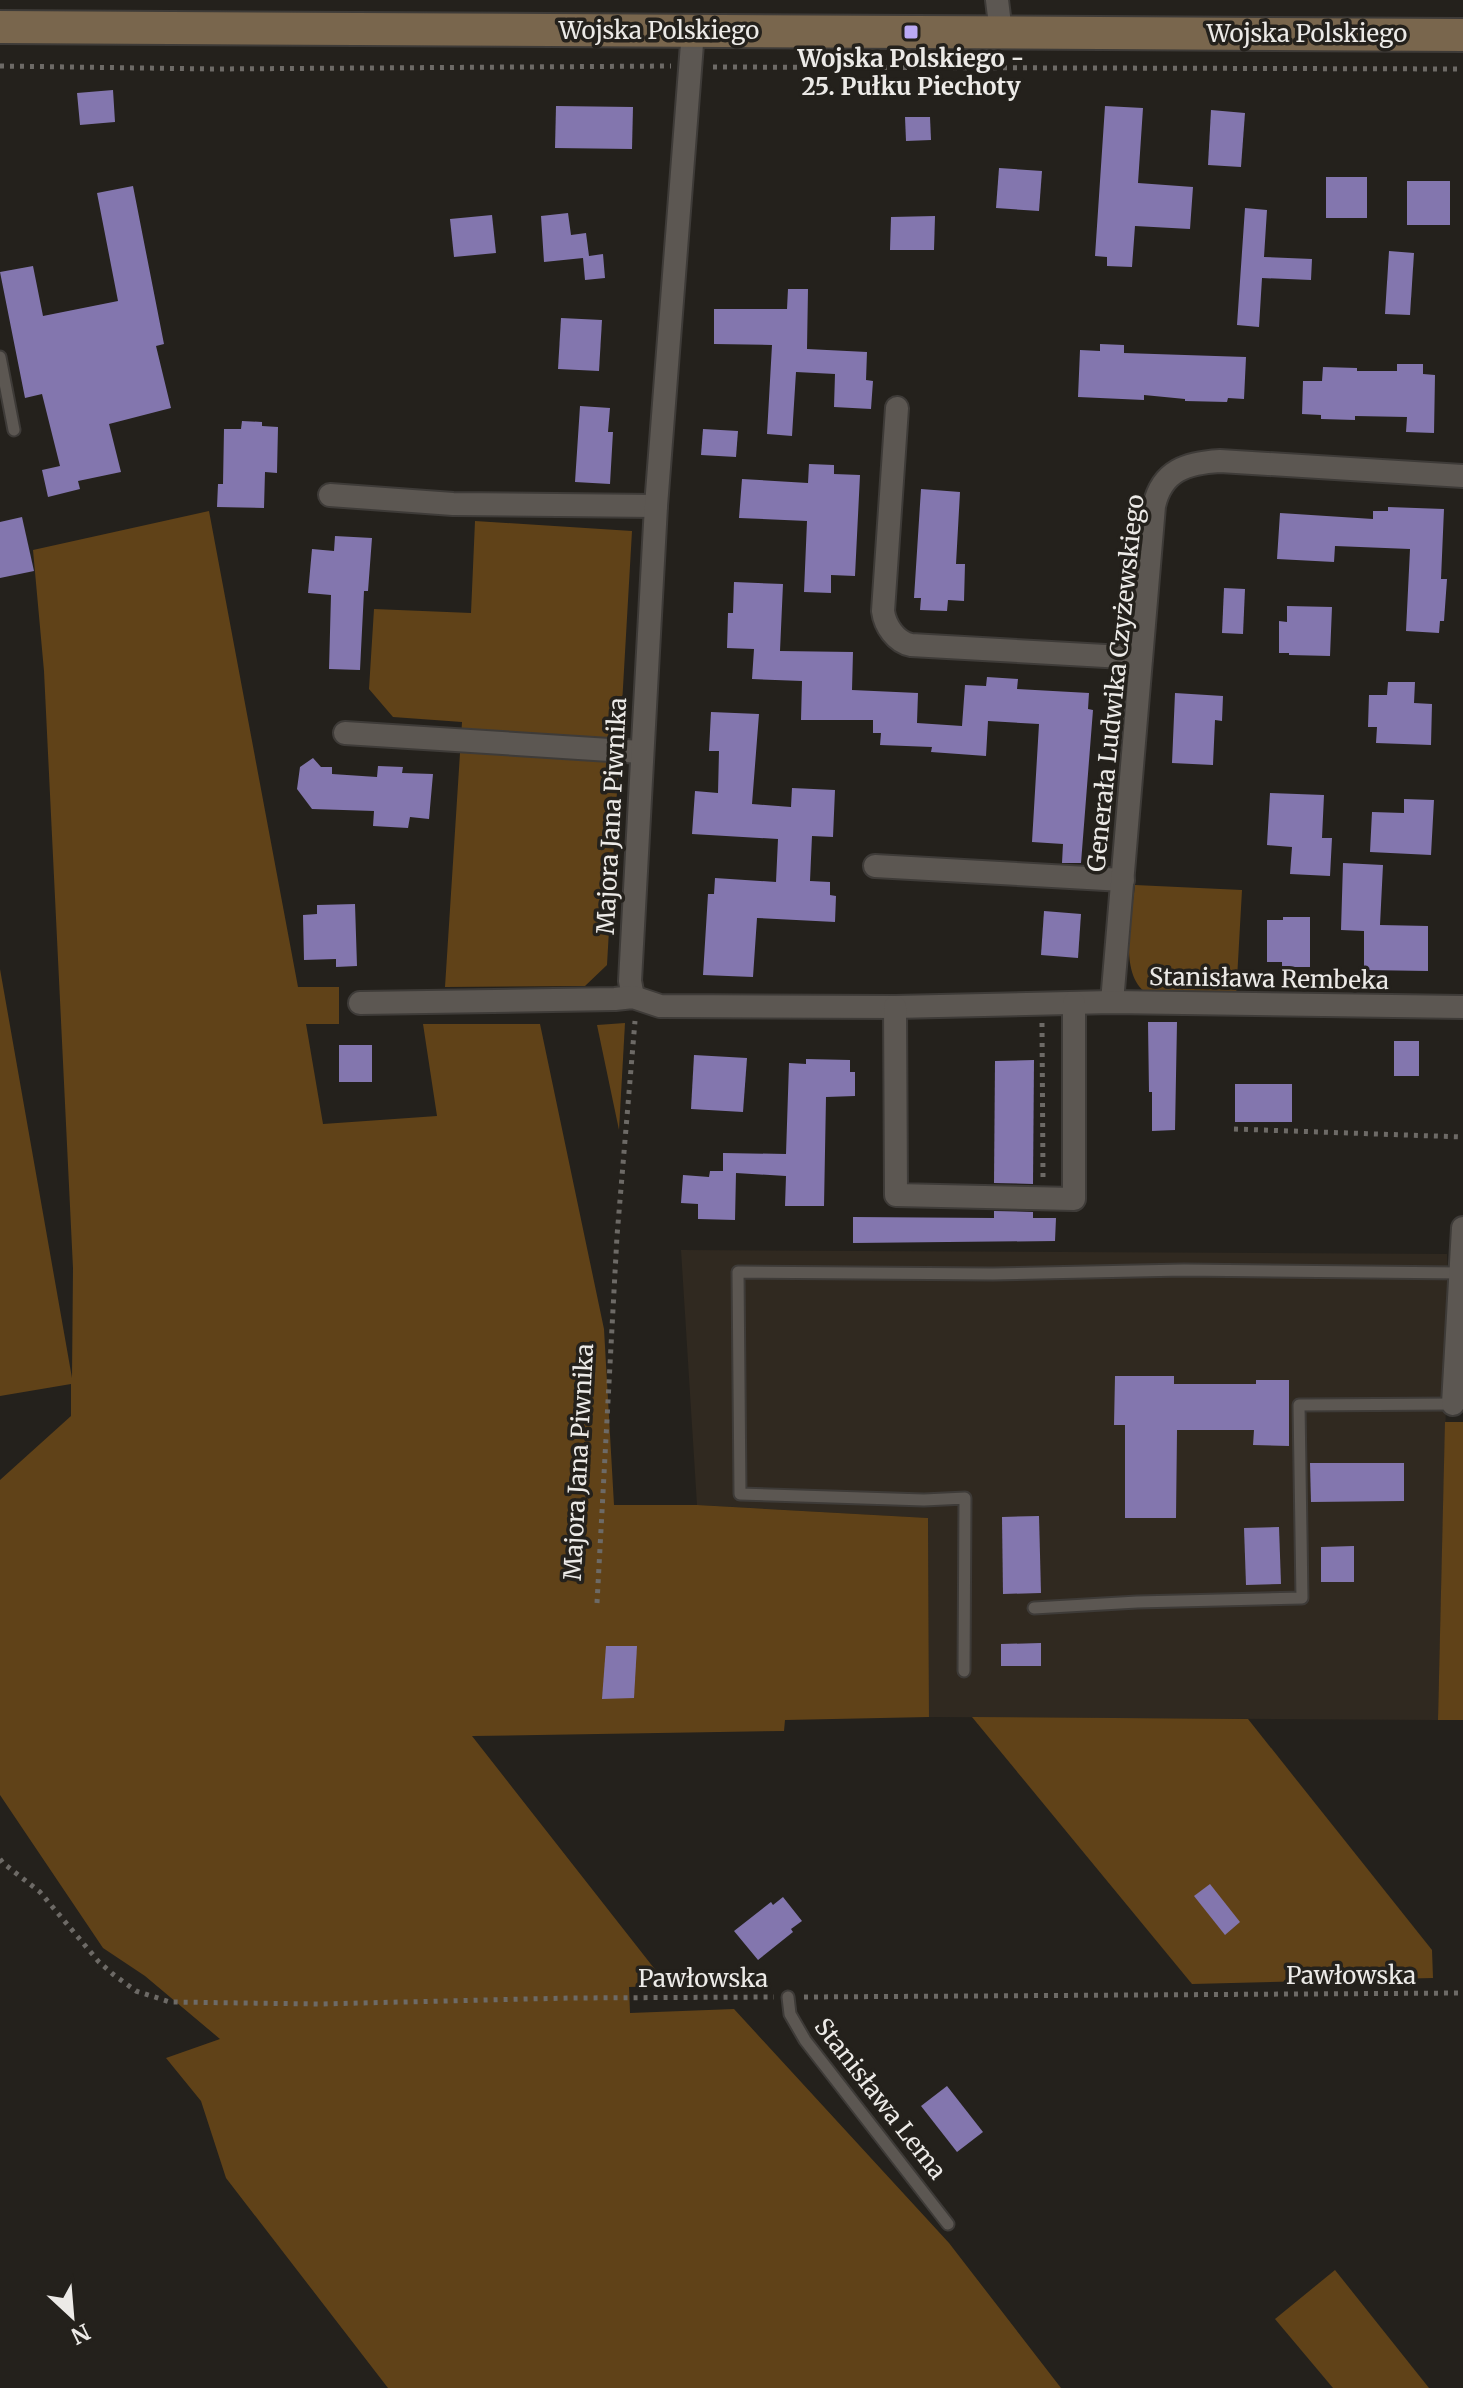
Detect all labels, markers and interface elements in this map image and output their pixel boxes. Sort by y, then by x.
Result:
street label: Wojska Polskiego [558,15,759,46]
street label: Wojska Polskiego [1206,18,1407,49]
marker: Wojska Polskiego - 25. Pułku Piechoty [902,23,920,41]
place label: Wojska Polskiego - 25. Pułku Piechoty [797,43,1024,102]
street label: Generała Ludwika Czyżewskiego [1080,493,1151,873]
street label: Majora Jana Piwnika [590,697,633,935]
street label: Stanisława Rembeka [1149,961,1389,996]
street label: Majora Jana Piwnika [557,1343,600,1581]
street label: Pawłowska [1286,1960,1416,1991]
street label: Pawłowska [638,1963,768,1994]
street label: Stanisława Lema [808,2012,953,2186]
north arrow [32,2276,112,2356]
text: N [66,2318,95,2351]

